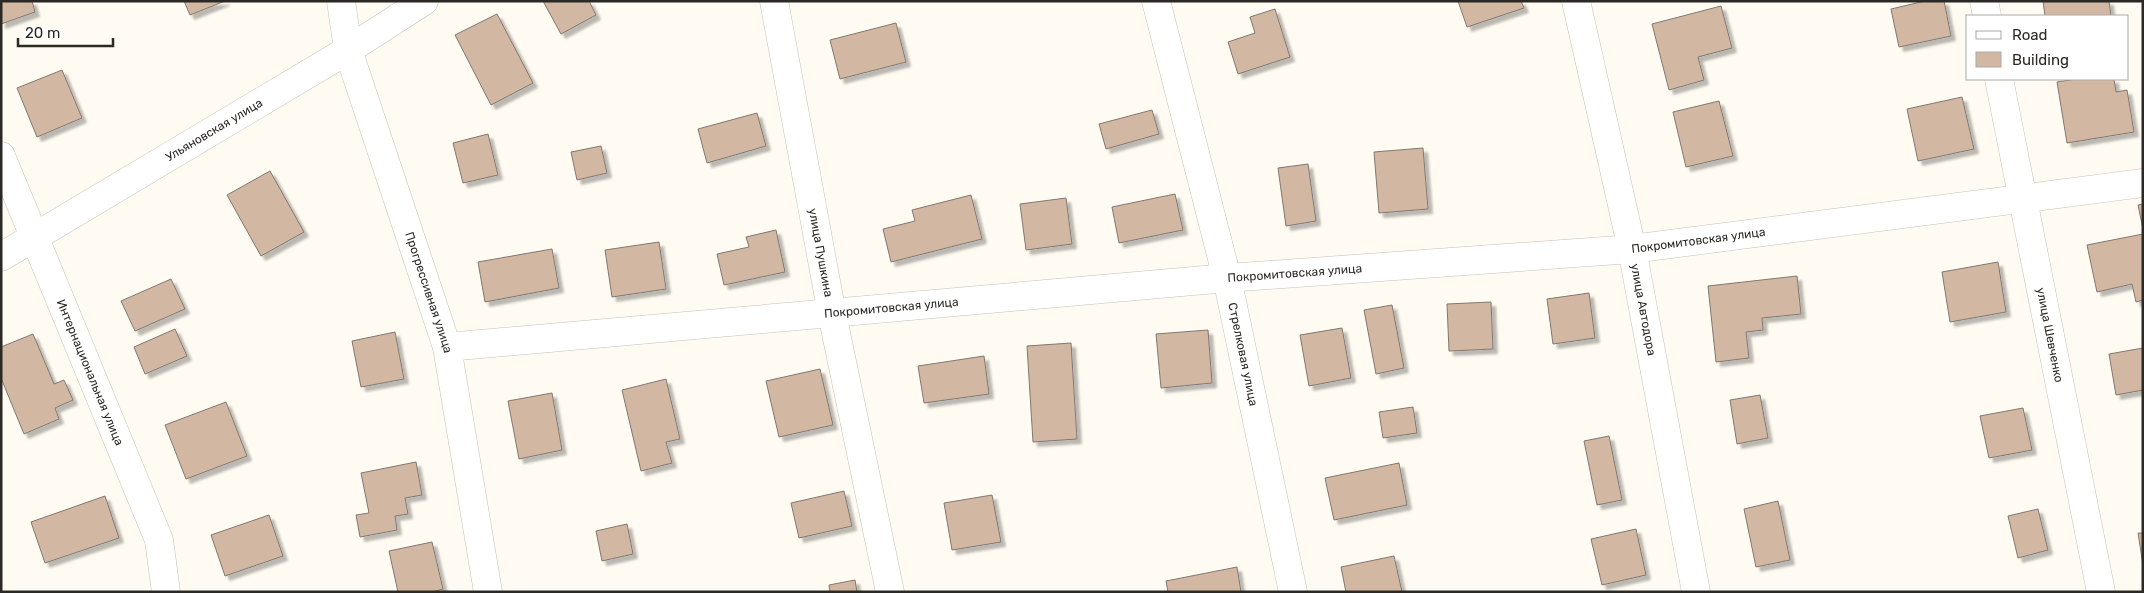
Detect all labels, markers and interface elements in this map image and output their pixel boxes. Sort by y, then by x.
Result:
scale bar [18,15,112,47]
legend [1966,15,2129,80]
text: 20 m [25,24,60,42]
text: Road [2012,26,2048,44]
text: Building [2012,51,2069,69]
street label: Ульяновская улица [163,96,265,164]
street label: улица Пушкина [806,207,836,298]
street label: Покромитовская улица [1631,225,1766,256]
street label: Прогрессивная улица [402,230,455,354]
street label: Покромитовская улица [1227,261,1363,285]
street label: улица Автодора [1628,263,1659,357]
street label: улица Шевченко [2034,286,2066,384]
street label: Покромитовская улица [823,295,959,321]
street label: Интернациональная улица [54,297,126,448]
street label: Стрелковая улица [1225,301,1261,407]

